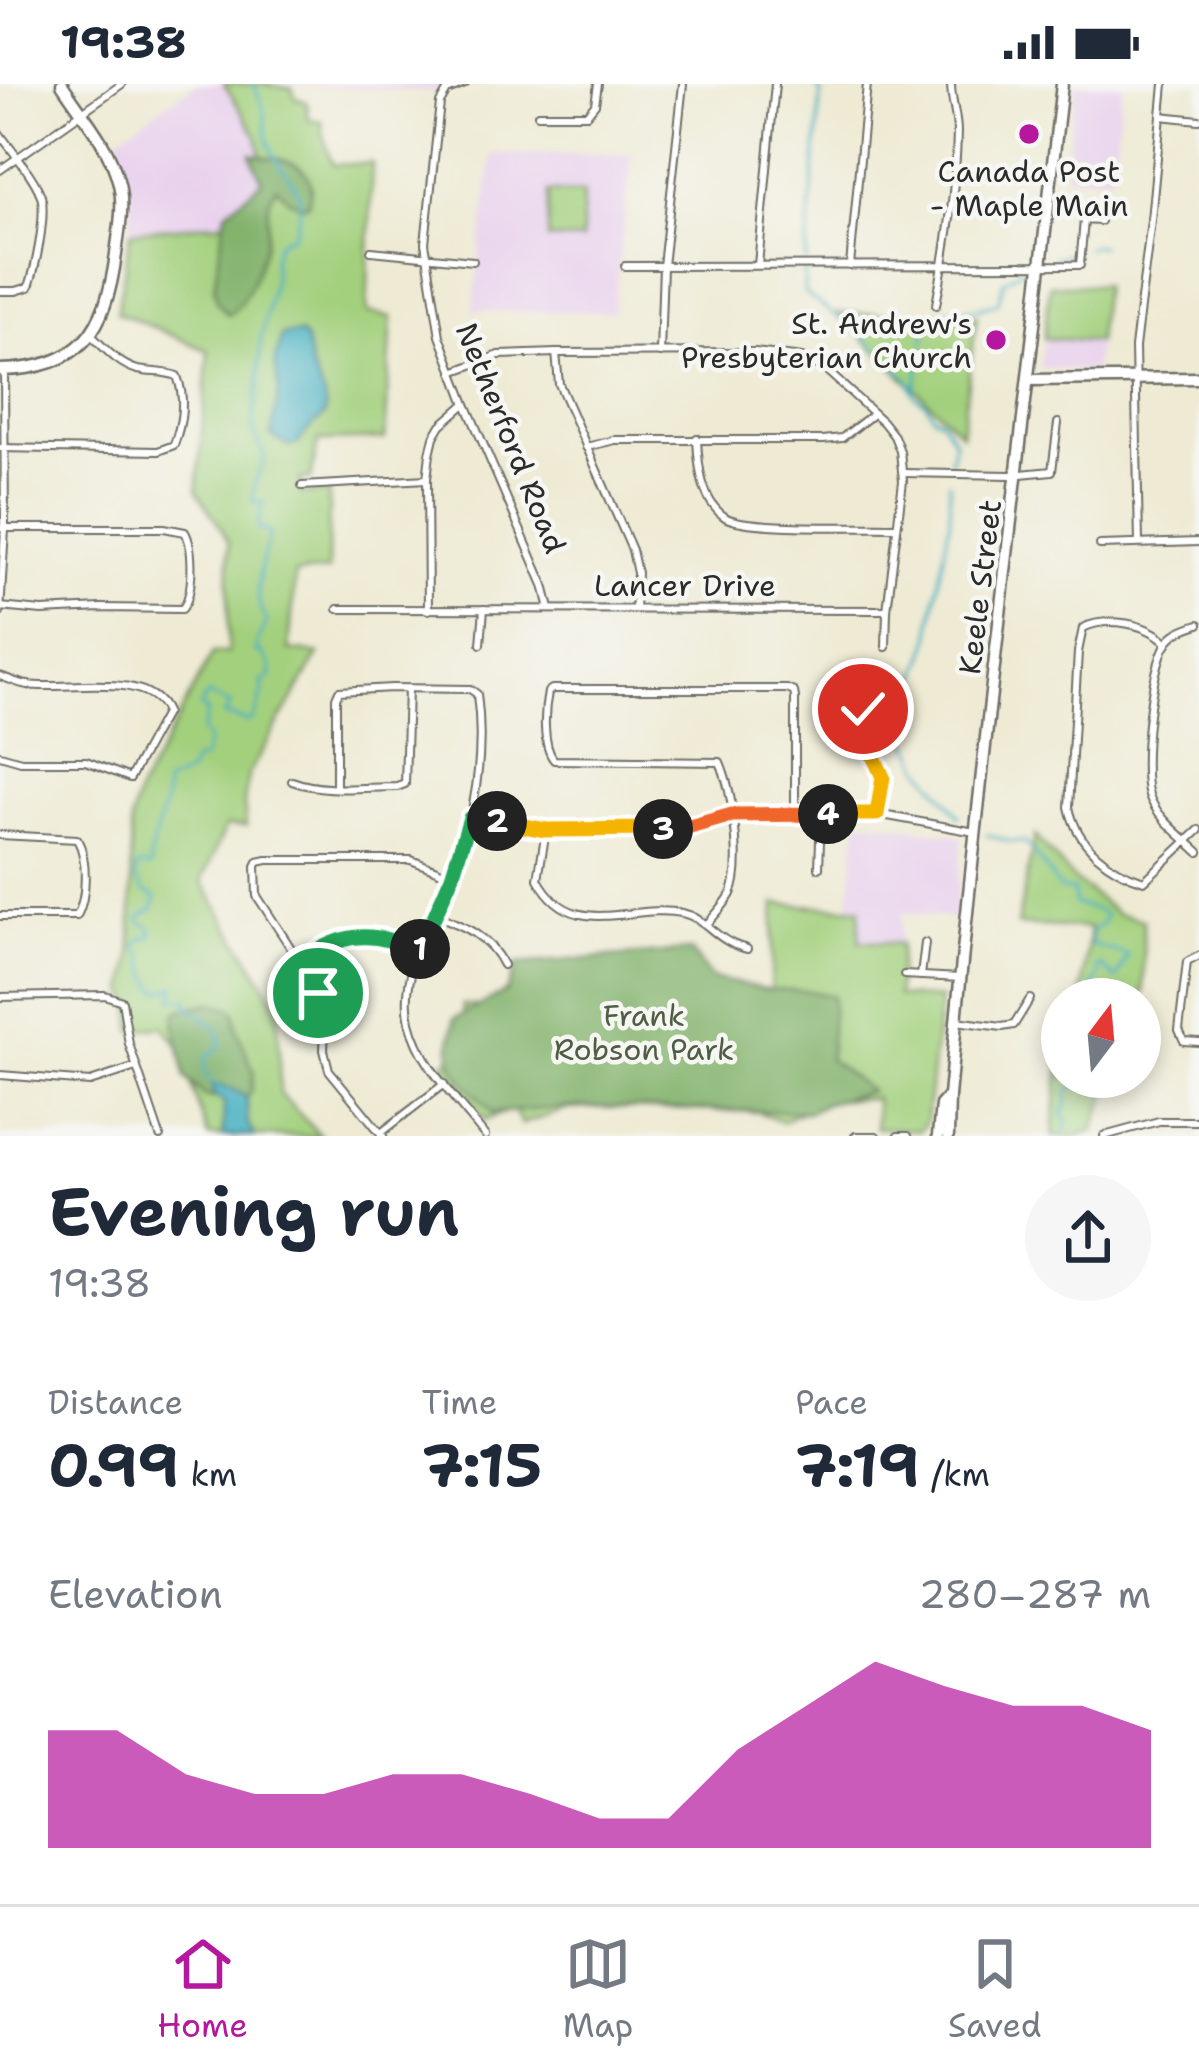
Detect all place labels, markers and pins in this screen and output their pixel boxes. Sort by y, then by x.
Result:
marker: Canada Post - Maple Main [1016,121,1042,147]
place label: Canada Post - Maple Main [930,151,1128,226]
place label: St. Andrew's Presbyterian Church [681,303,972,378]
marker: St. Andrew's Presbyterian Church [983,327,1009,353]
pin [812,658,914,760]
pin: 4 [798,784,858,844]
pin: 2 [467,791,527,851]
pin: 3 [633,799,693,859]
pin: 1 [390,919,450,979]
pin [267,942,369,1044]

